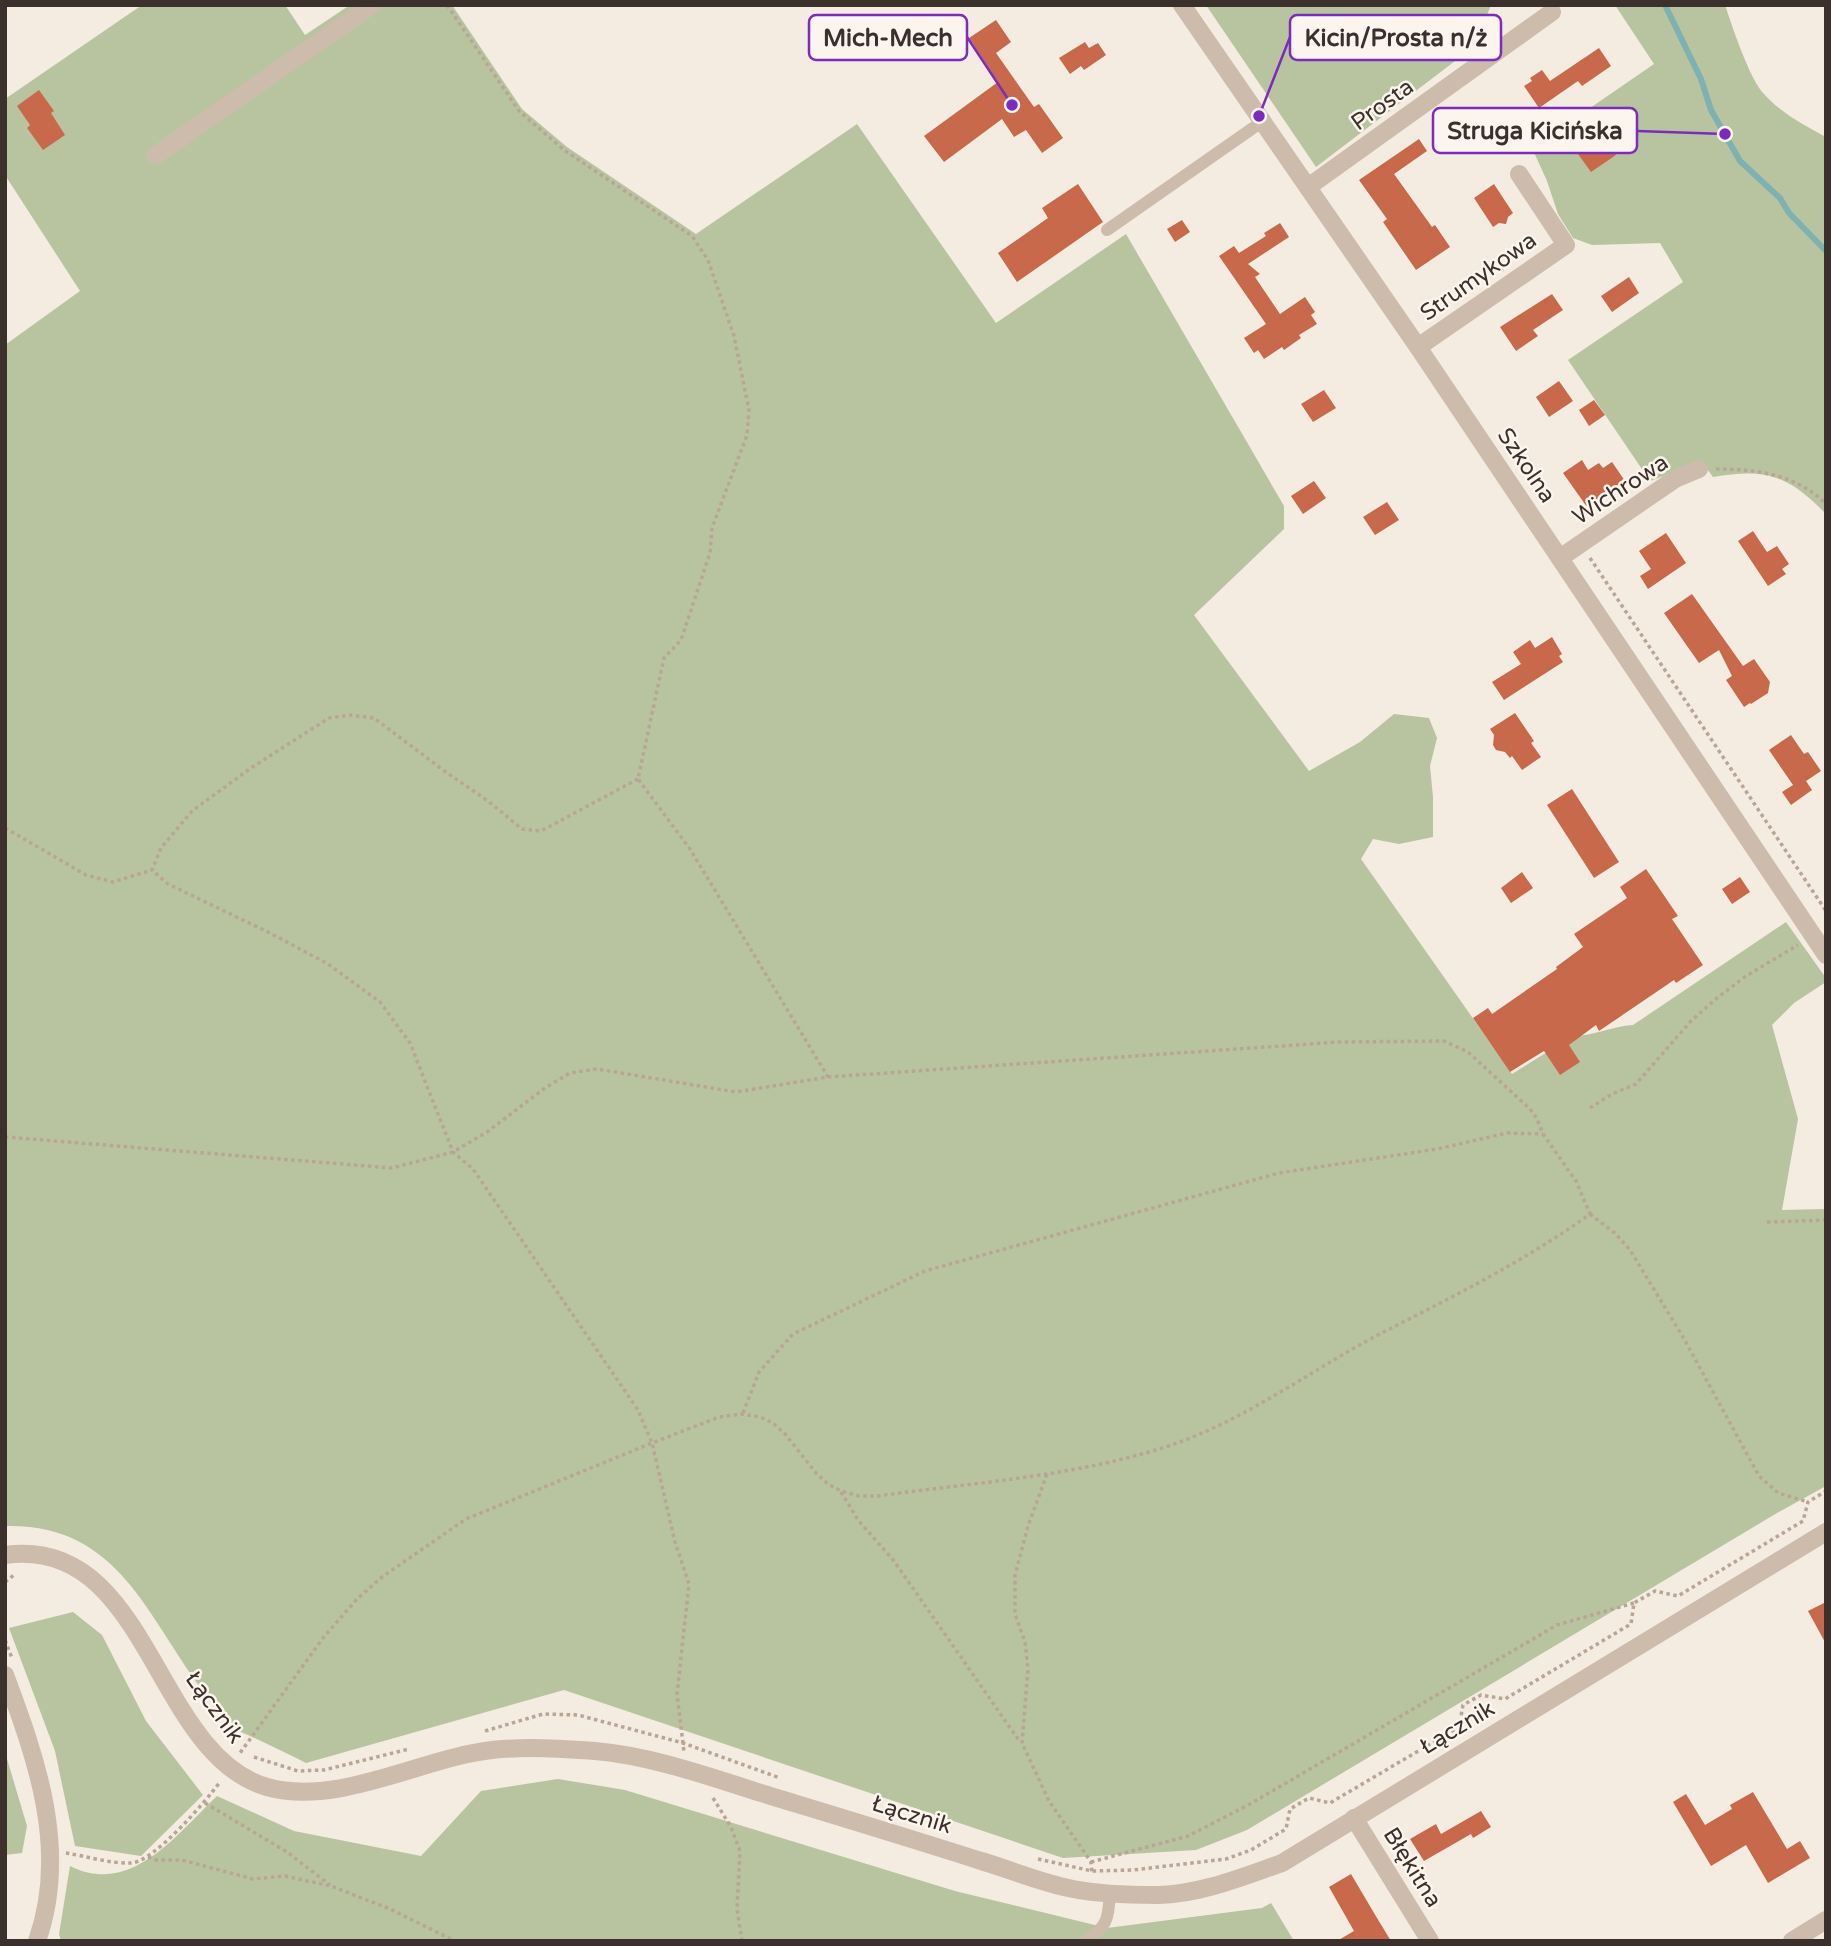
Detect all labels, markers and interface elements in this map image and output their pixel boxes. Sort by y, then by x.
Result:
callout: Mich-Mech [809,15,967,60]
callout: Kicin/Prosta n/ż [1290,15,1501,60]
text: Mich-Mech [823,24,953,53]
text: Kicin/Prosta n/ż [1305,24,1488,53]
street label: Prosta [1346,73,1419,137]
callout: Struga Kicińska [1433,108,1637,153]
text: Struga Kicińska [1447,117,1623,146]
street label: Strumykowa [1415,226,1542,327]
street label: Szkolna [1491,423,1561,508]
street label: Wichrowa [1568,449,1674,531]
street label: Łącznik [179,1666,250,1749]
street label: Łącznik [1415,1695,1500,1761]
street label: Łącznik [868,1790,955,1840]
street label: Błękitna [1377,1822,1448,1913]

